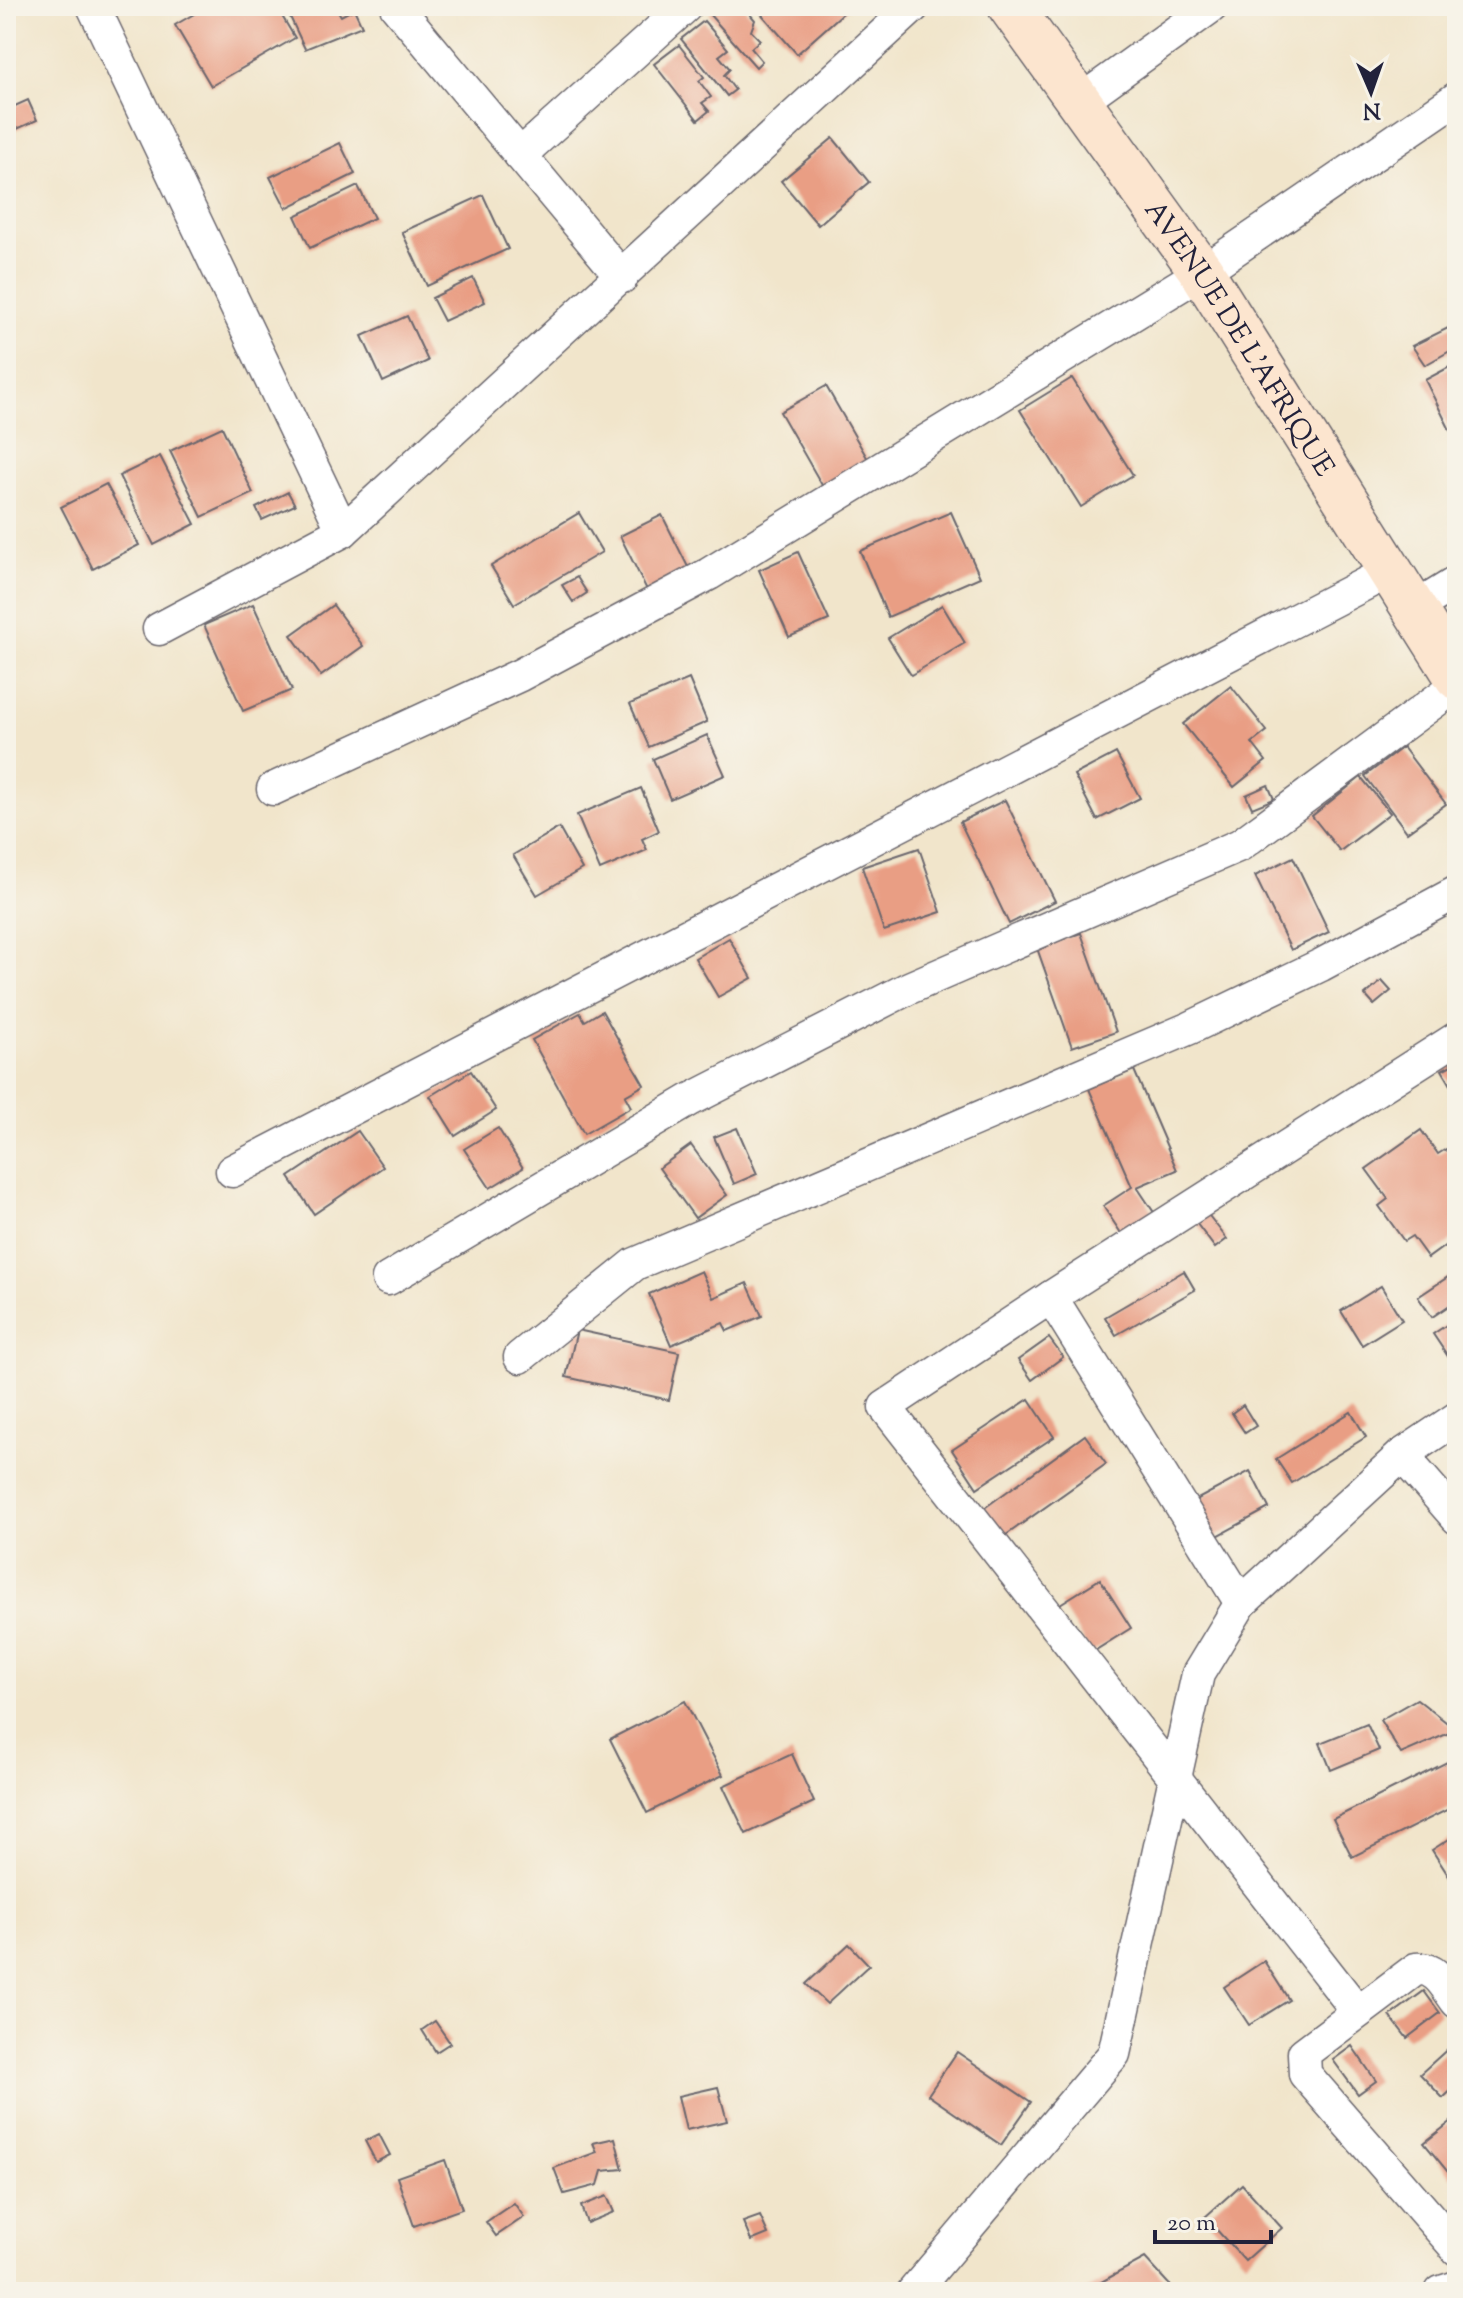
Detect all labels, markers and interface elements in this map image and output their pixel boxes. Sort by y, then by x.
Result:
north arrow [1331,52,1411,132]
text: N [1362,93,1381,125]
street label: AVENUE DE L'AFRIQUE [1133,193,1343,485]
scale bar [1155,2194,1271,2244]
text: 20 m [1167,2207,1216,2241]

